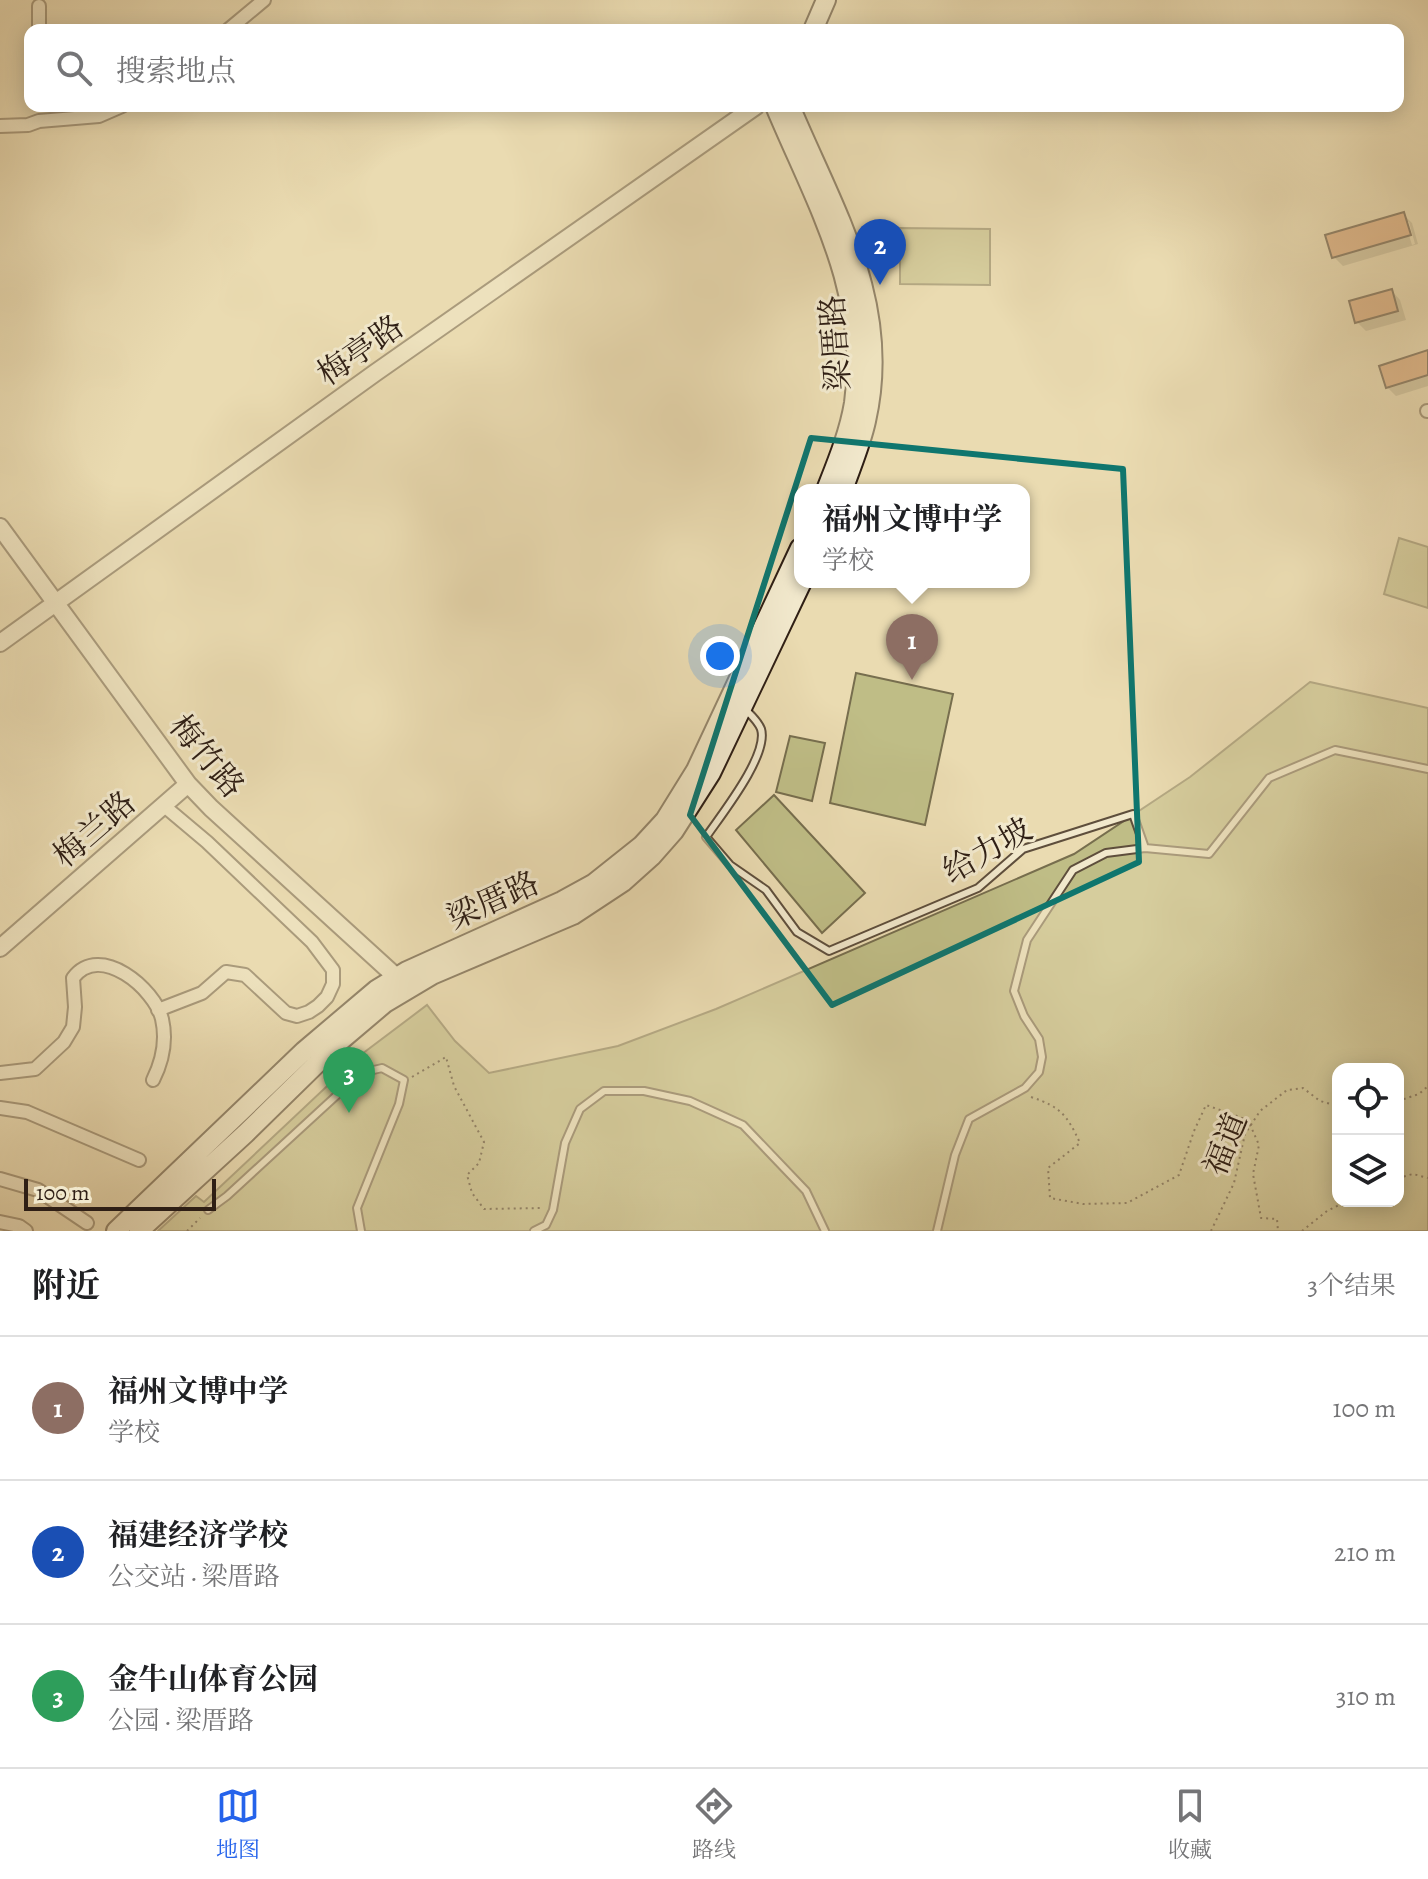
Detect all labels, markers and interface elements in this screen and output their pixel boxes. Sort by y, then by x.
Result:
search box [24,24,1404,112]
icon: search [52,46,96,90]
text: 搜索地点 [116,51,236,91]
pin: 2 [854,219,906,285]
street label: 梁厝路 [810,294,860,392]
street label: 梅亭路 [308,304,412,396]
popup [794,484,1030,588]
text: 福州文博中学 [822,499,1002,539]
text: 学校 [822,543,874,578]
pin: 1 [886,614,938,680]
your location [700,636,740,676]
street label: 梅竹路 [159,705,255,807]
street label: 梅兰路 [43,781,145,877]
street label: 给力坡 [934,807,1040,893]
street label: 梁厝路 [440,860,546,940]
pin: 3 [323,1047,375,1113]
map controls [1332,1063,1404,1207]
button: locate [1332,1063,1404,1135]
street label: 福道 [1193,1106,1257,1182]
button: layers [1332,1135,1404,1207]
scale bar [24,1175,216,1211]
text: 100 m [36,1178,90,1208]
text: 附近 [32,1262,100,1309]
text: 3个结果 [1307,1268,1396,1303]
text: 福州文博中学 [108,1371,288,1411]
text: 1 [53,1391,63,1426]
text: 100 m [1333,1391,1396,1426]
text: 学校 [108,1415,160,1450]
text: 福建经济学校 [108,1515,288,1555]
text: 2 [52,1535,64,1570]
text: 210 m [1334,1535,1396,1570]
text: 公交站 · 梁厝路 [108,1559,279,1594]
text: 金牛山体育公园 [108,1659,318,1699]
text: 3 [52,1679,64,1714]
text: 310 m [1336,1679,1396,1714]
text: 公园 · 梁厝路 [108,1703,253,1738]
tab: 地图 [216,1784,260,1865]
tab: 路线 [692,1784,736,1865]
tab: 收藏 [1168,1784,1212,1865]

